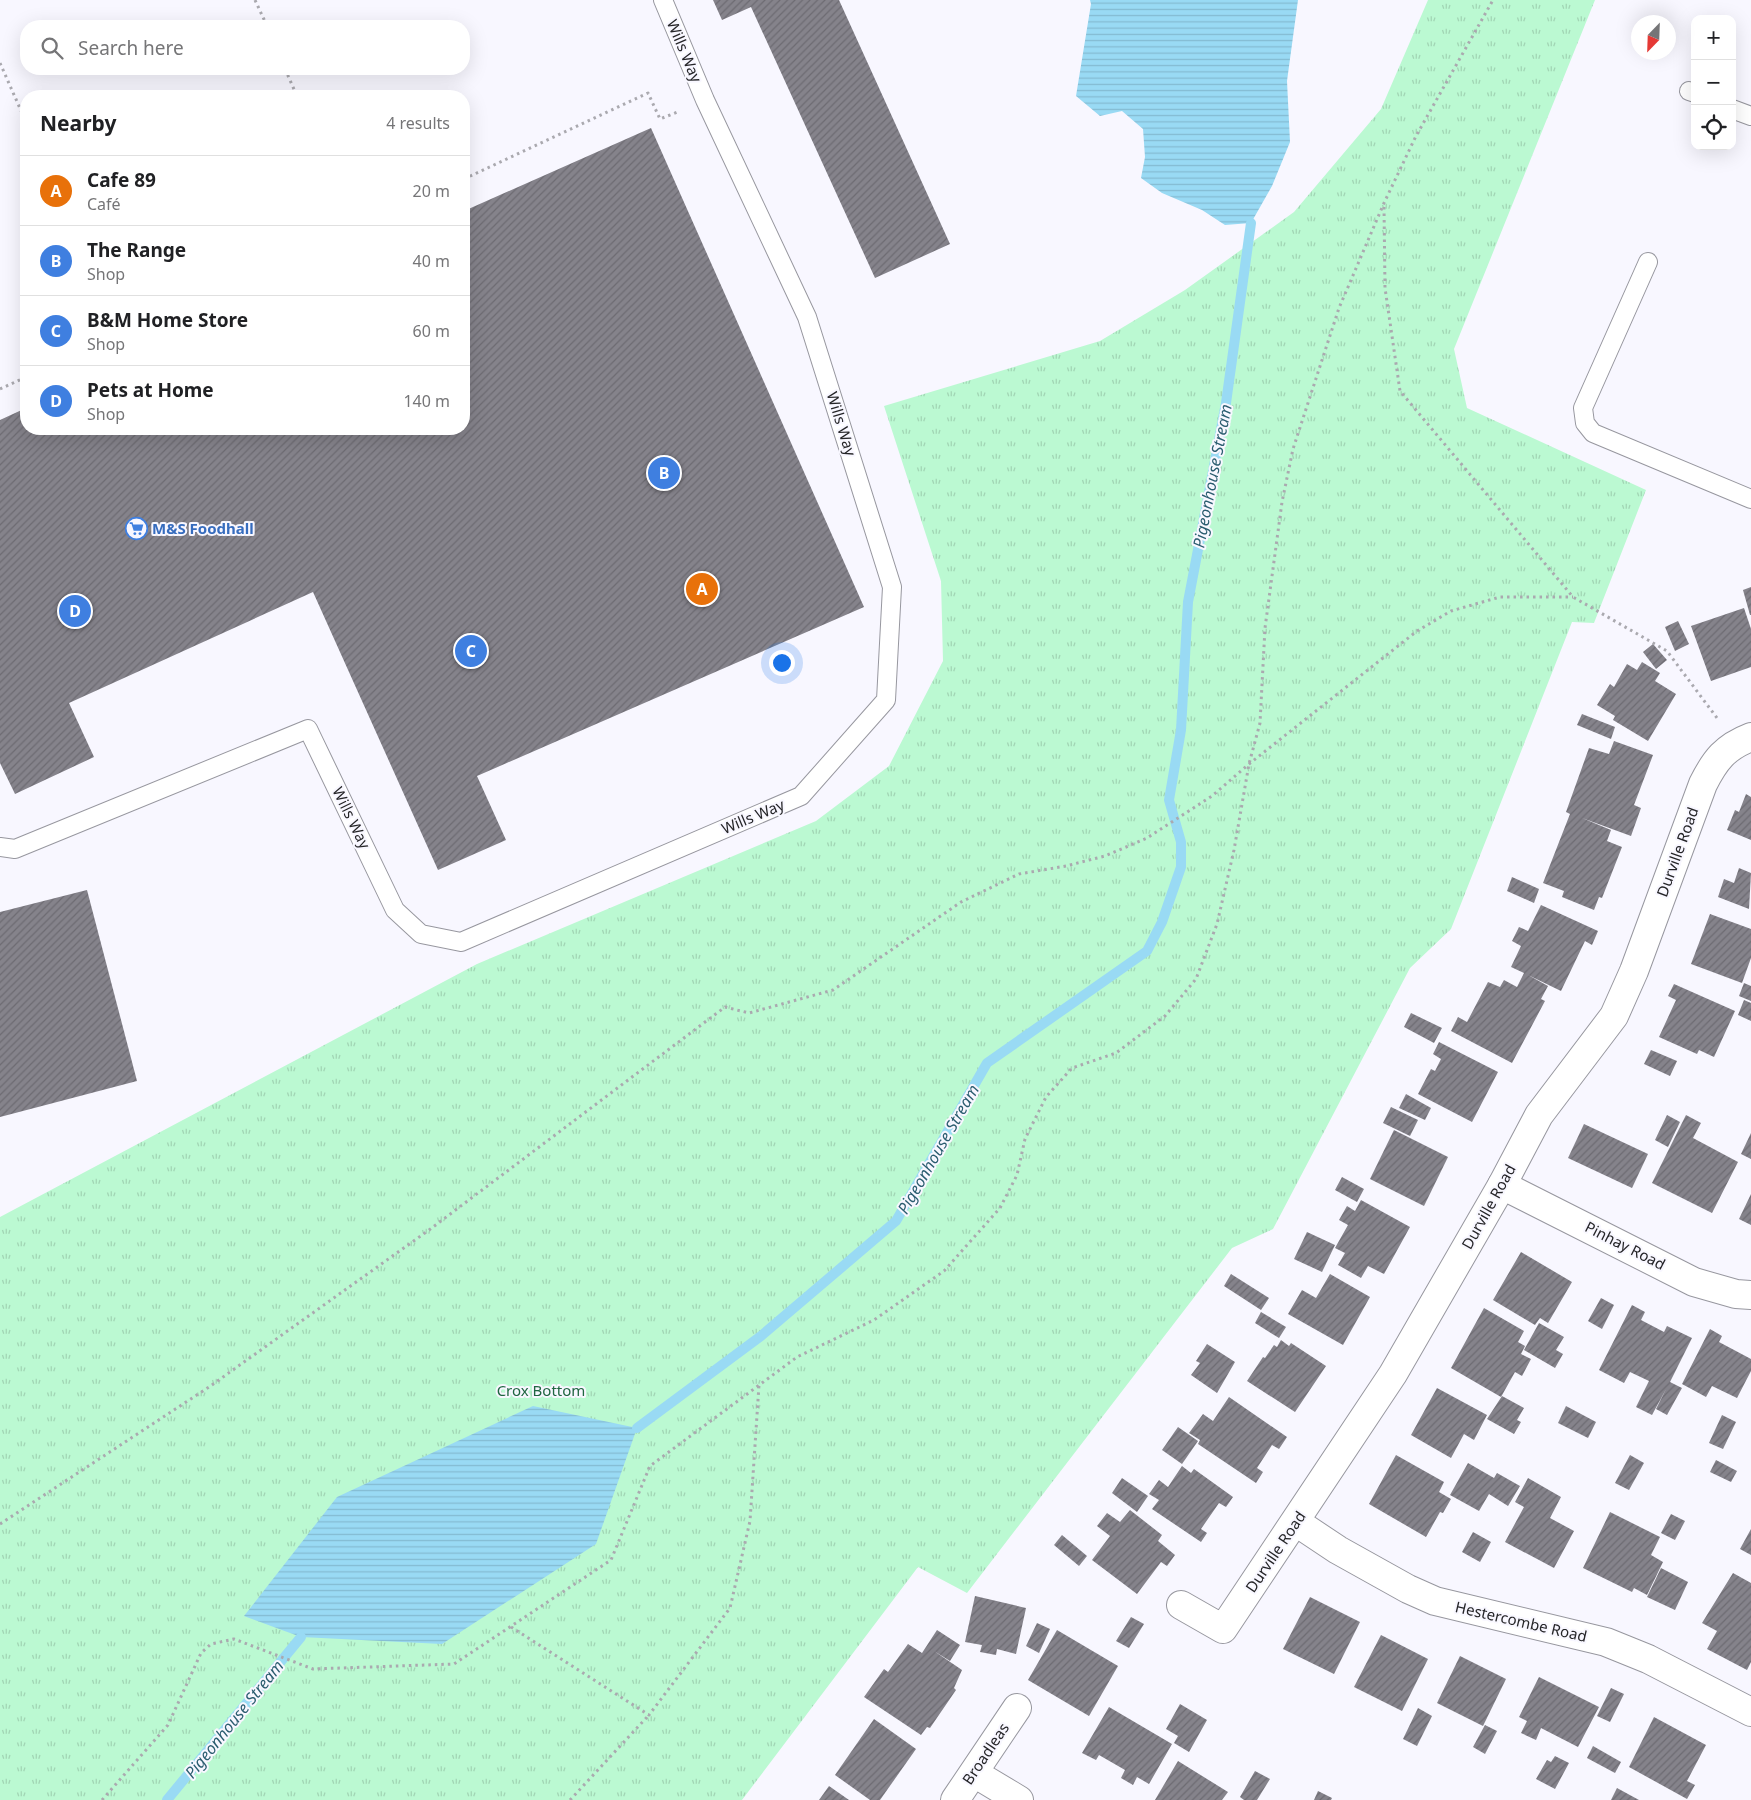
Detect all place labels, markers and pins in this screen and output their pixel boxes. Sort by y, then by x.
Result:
pin: B [648,454,680,492]
supermarket icon: M&S Foodhall [124,517,148,541]
place label: M&S Foodhall [152,518,254,538]
pin: A [686,570,718,608]
pin: D [59,592,91,630]
pin: C [455,632,487,670]

